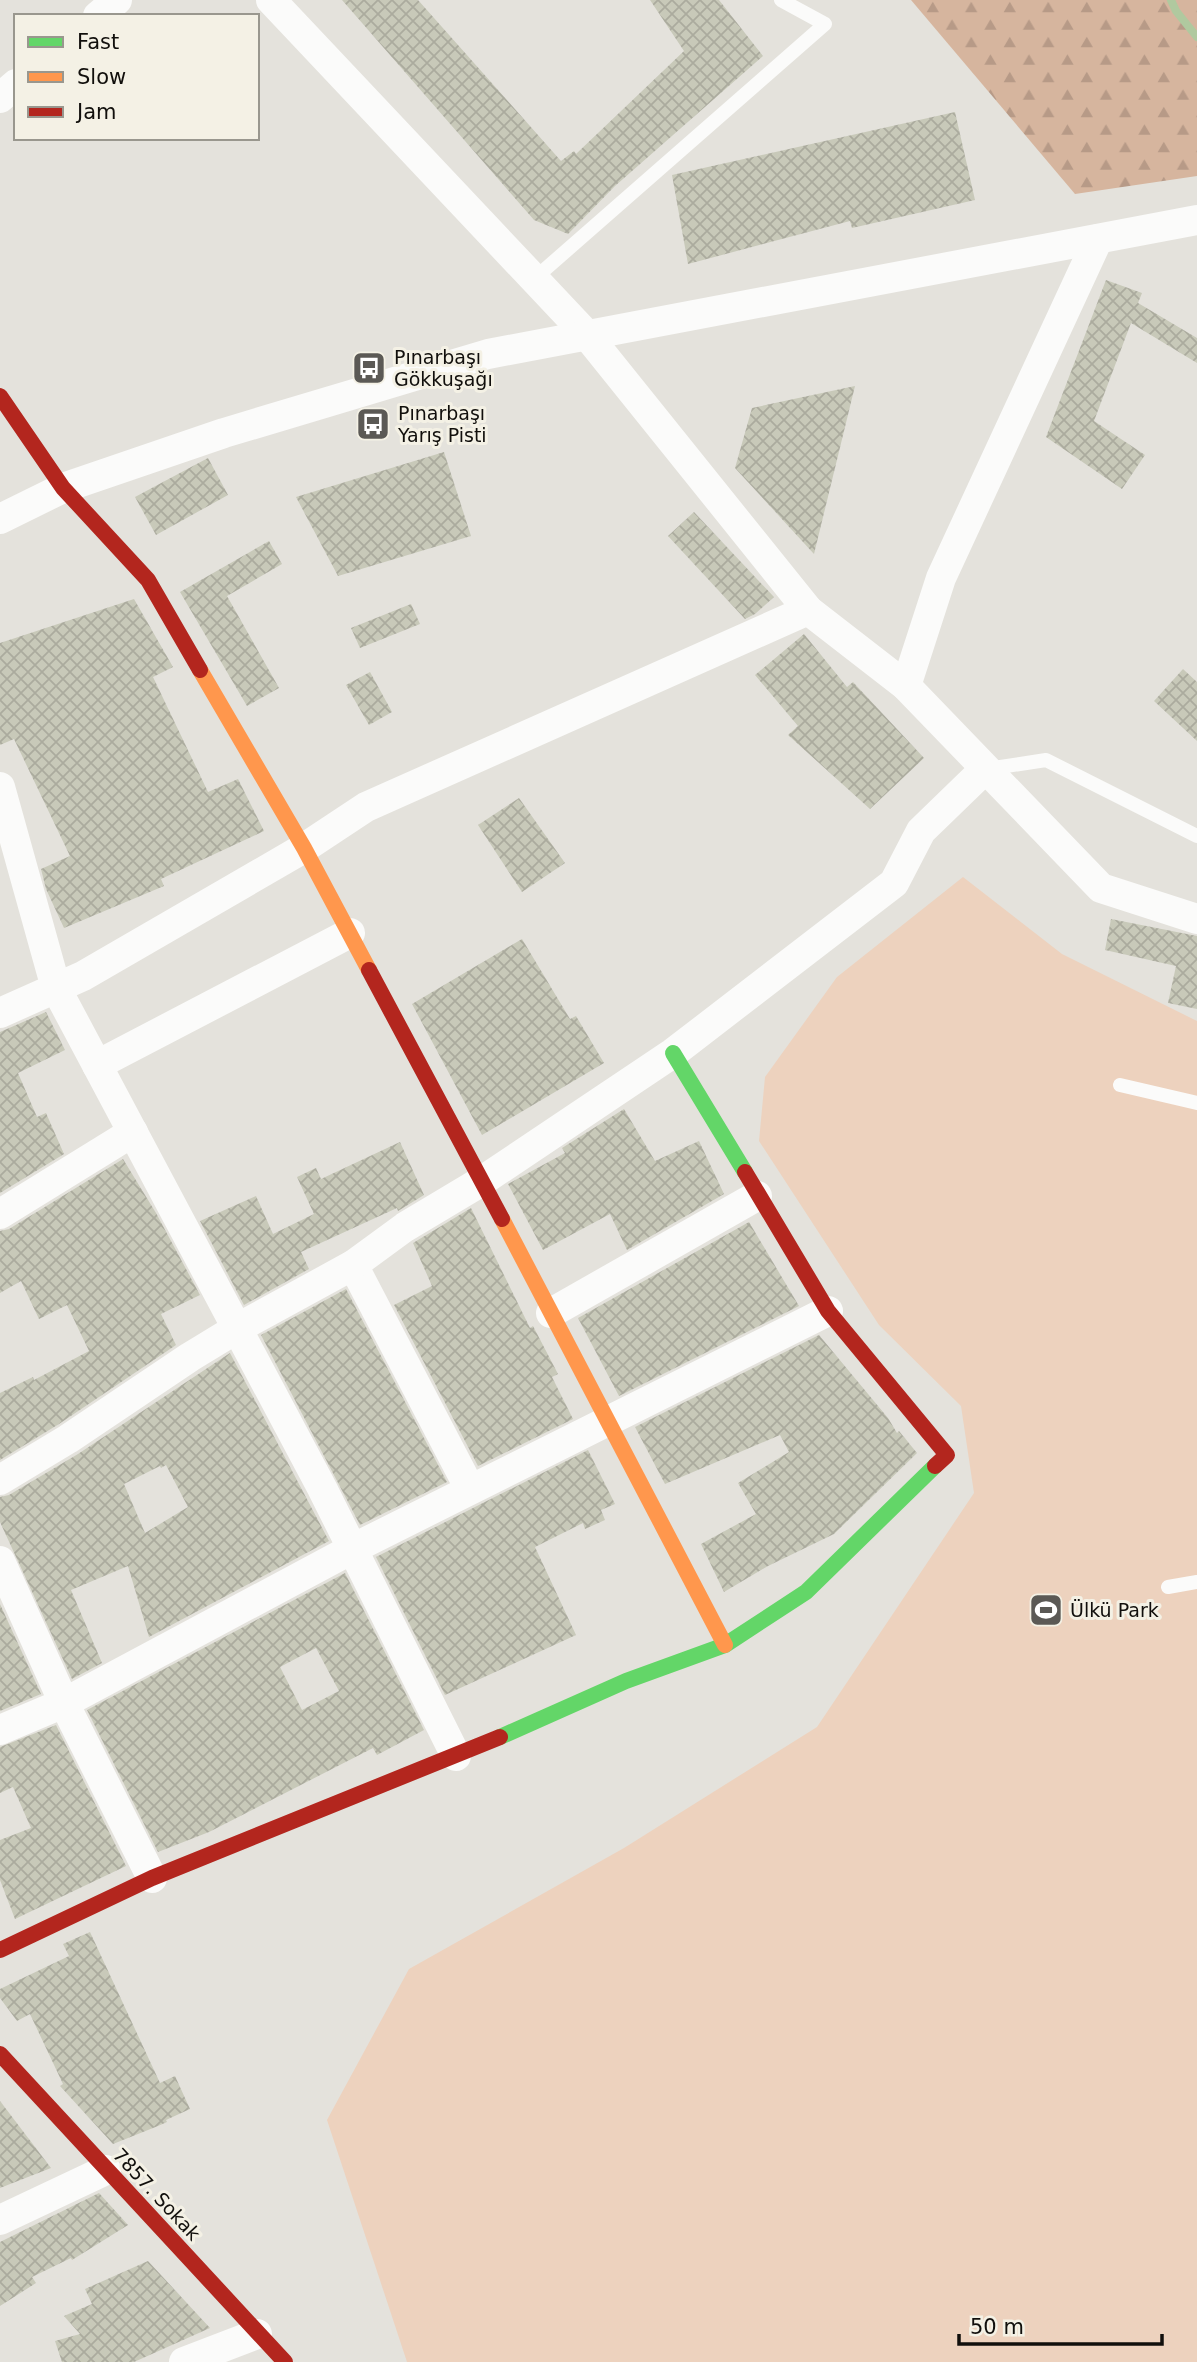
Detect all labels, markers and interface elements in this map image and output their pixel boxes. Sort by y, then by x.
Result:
legend [14,14,259,140]
text: Fast [77,30,119,54]
text: Slow [77,65,126,89]
text: Jam [75,100,117,124]
place label: Pınarbaşı Gökkuşağı [394,346,493,390]
bus stop icon: Pınarbaşı Gökkuşağı [350,349,388,387]
place label: Pınarbaşı Yarış Pisti [397,402,487,446]
bus stop icon: Pınarbaşı Yarış Pisti [354,405,392,443]
sports icon: Ülkü Park [1027,1591,1065,1629]
place label: Ülkü Park [1070,1599,1159,1621]
street label: 7857. Sokak [109,2144,205,2244]
scale bar [959,2302,1162,2346]
text: 50 m [970,2315,1024,2339]

